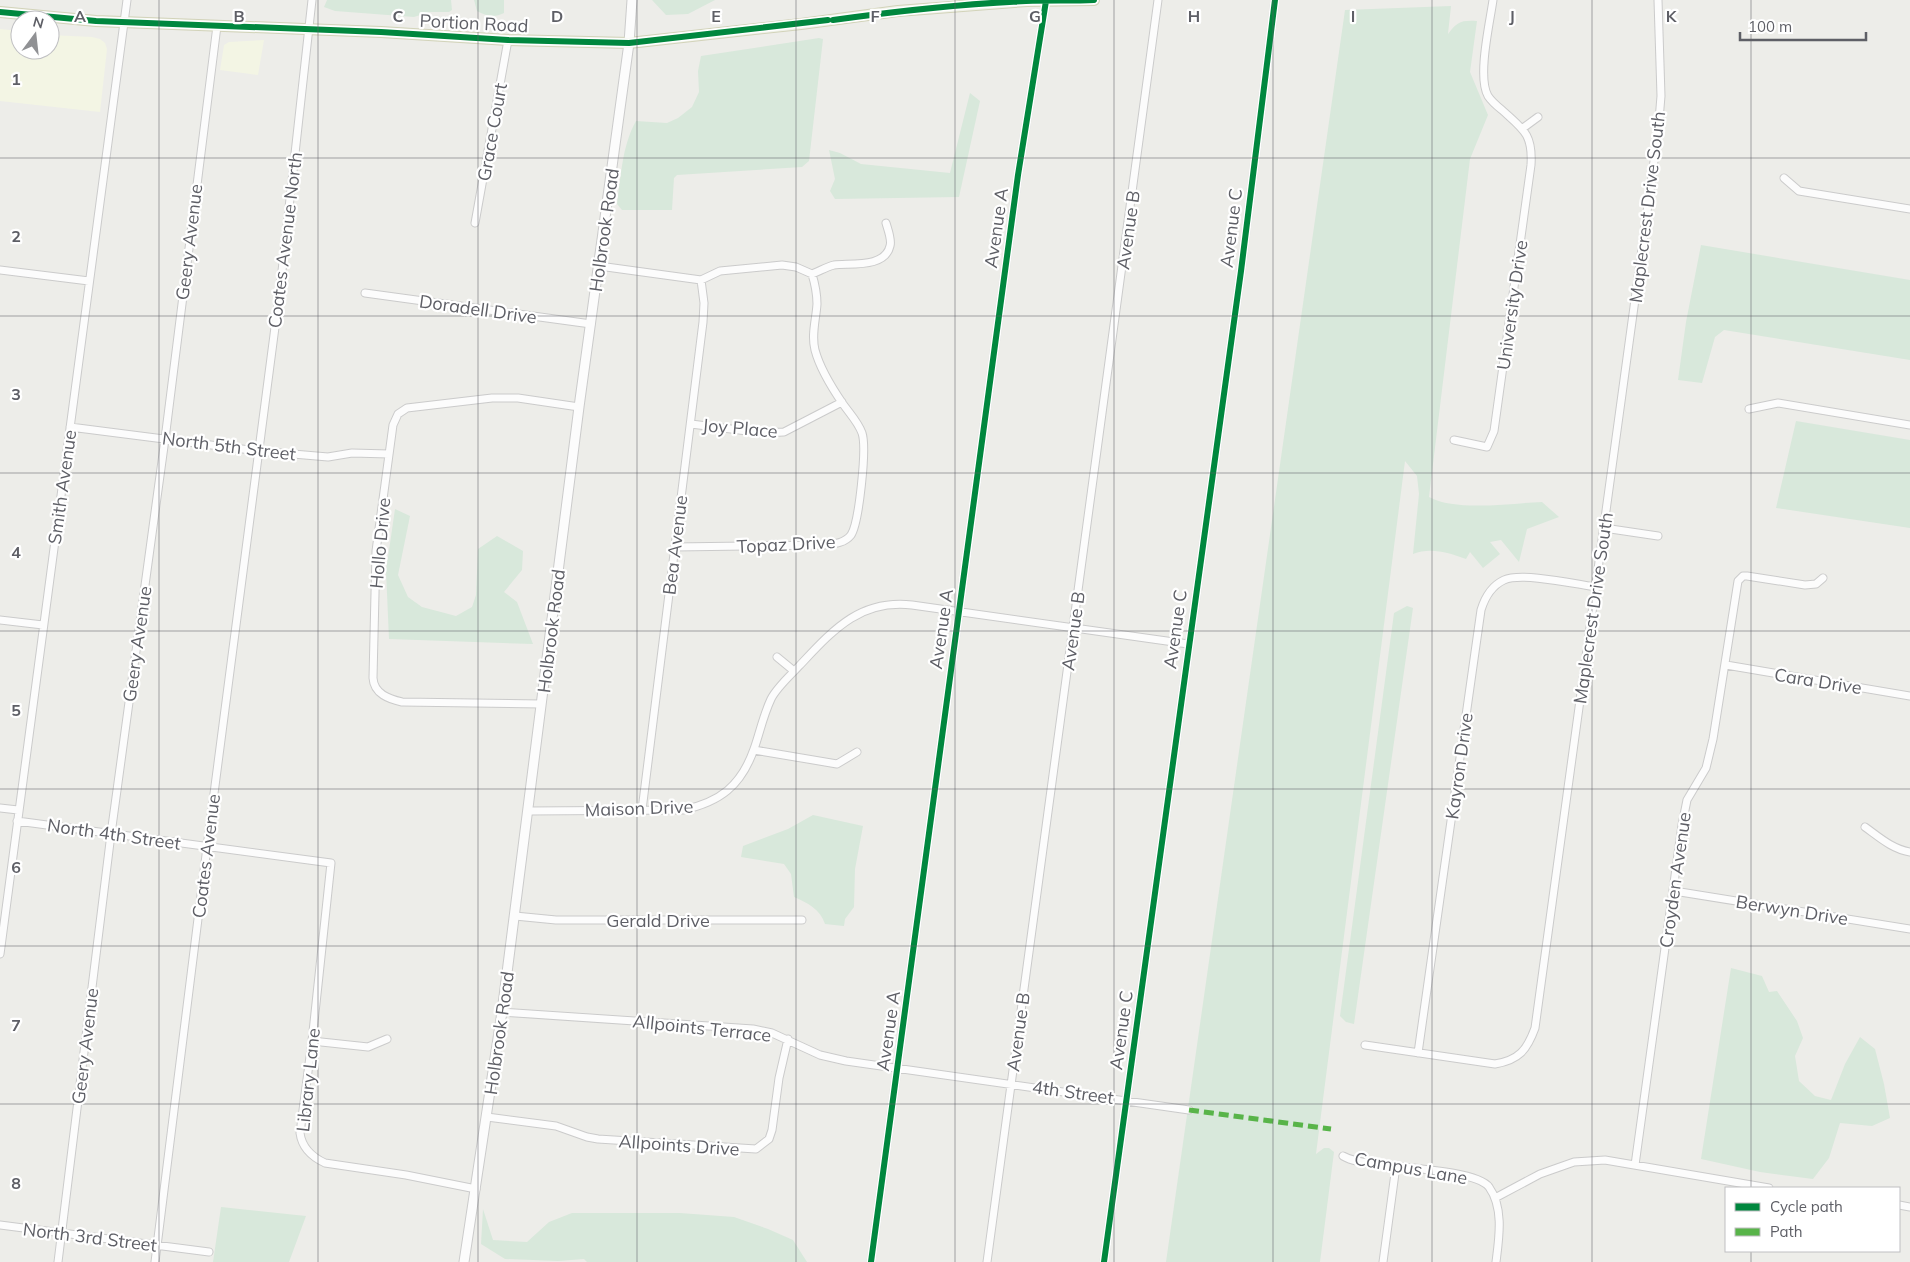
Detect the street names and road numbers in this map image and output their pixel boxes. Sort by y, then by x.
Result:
street label: Portion Road [419,9,529,37]
street label: Grace Court [472,81,512,183]
street label: Maplecrest Drive South [1624,110,1670,304]
street label: Coates Avenue North [263,151,307,329]
street label: Holbrook Road [584,167,624,293]
street label: Geery Avenue [170,183,208,301]
street label: Avenue A [979,186,1013,270]
street label: Avenue C [1215,187,1247,269]
street label: Avenue B [1111,189,1145,271]
street label: University Drive [1491,239,1533,371]
street label: Doradell Drive [418,289,538,329]
street label: Joy Place [701,413,779,443]
street label: North 5th Street [161,426,297,466]
street label: Smith Avenue [43,428,81,546]
street label: Bea Avenue [657,494,693,596]
street label: Hollo Drive [365,497,395,589]
street label: Maplecrest Drive South [1568,511,1618,705]
street label: Topaz Drive [736,530,836,558]
street label: Holbrook Road [532,568,570,694]
street label: Geery Avenue [117,585,157,703]
street label: Avenue A [924,587,958,671]
street label: Avenue C [1158,588,1192,670]
street label: Avenue B [1056,590,1090,672]
street label: Cara Drive [1773,663,1863,699]
street label: Kayron Drive [1440,711,1478,821]
street label: Coates Avenue [187,793,225,919]
street label: Maison Drive [584,795,694,821]
street label: Croyden Avenue [1654,811,1696,949]
street label: North 4th Street [46,813,182,855]
street label: Berwyn Drive [1734,890,1850,930]
street label: Gerald Drive [606,909,710,932]
street label: Holbrook Road [479,970,519,1096]
street label: Geery Avenue [66,987,104,1105]
street label: Avenue A [871,989,905,1073]
street label: Avenue C [1104,989,1138,1071]
street label: Avenue B [1001,991,1035,1073]
street label: Allpoints Terrace [632,1009,772,1047]
street label: Library Lane [291,1027,325,1133]
street label: 4th Street [1031,1075,1115,1109]
street label: Allpoints Drive [618,1129,740,1161]
street label: Campus Lane [1353,1147,1469,1189]
street label: North 3rd Street [22,1217,158,1257]

